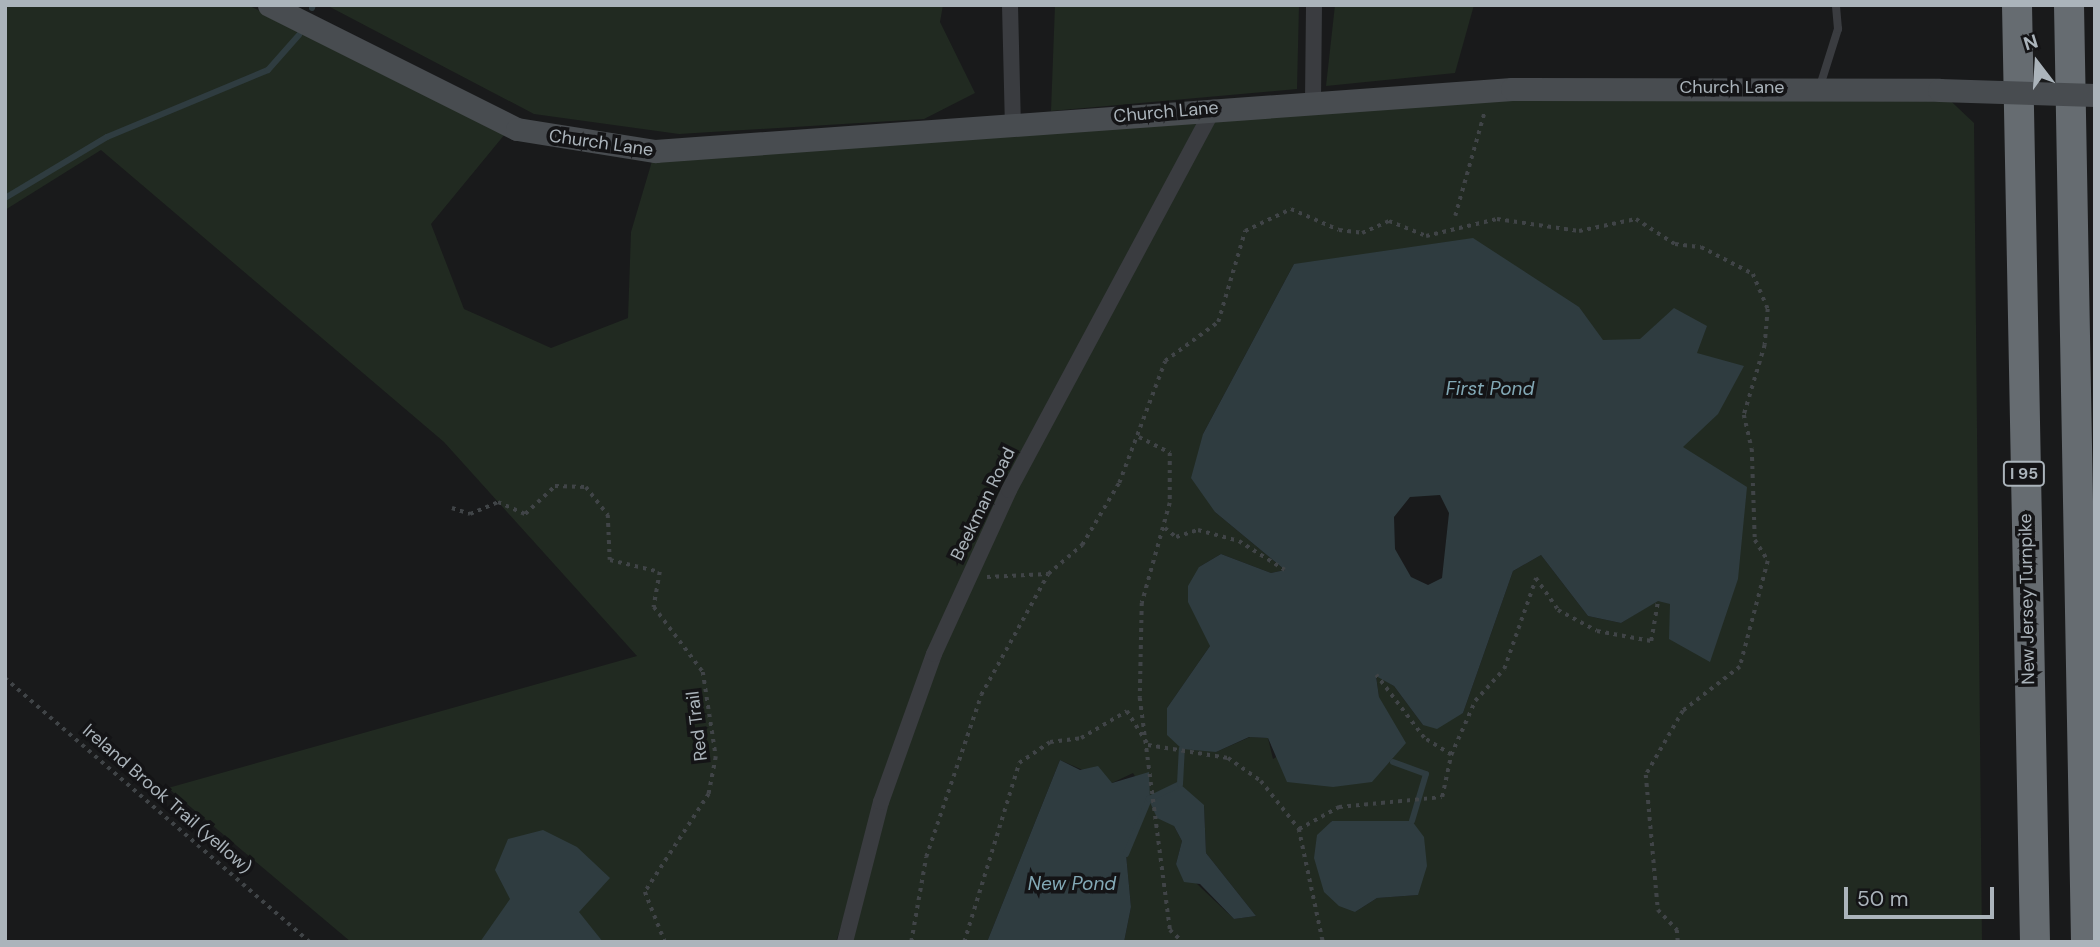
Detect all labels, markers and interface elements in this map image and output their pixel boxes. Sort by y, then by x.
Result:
north arrow [2002,28,2072,98]
text: N [2020,28,2041,56]
street label: Church Lane [1679,76,1785,98]
street label: Church Lane [1113,97,1219,127]
street label: Church Lane [547,125,655,161]
water label: First Pond [1446,378,1534,400]
street label: Beekman Road [946,444,1020,564]
road number: I 95 [2001,461,2047,486]
street label: New Jersey Turnpike [2015,513,2039,685]
street label: Red Trail [682,690,712,762]
street label: Ireland Brook Trail (yellow) [78,720,256,878]
water label: New Pond [1028,873,1116,895]
scale bar [1848,874,1998,918]
text: 50 m [1857,885,1908,913]

